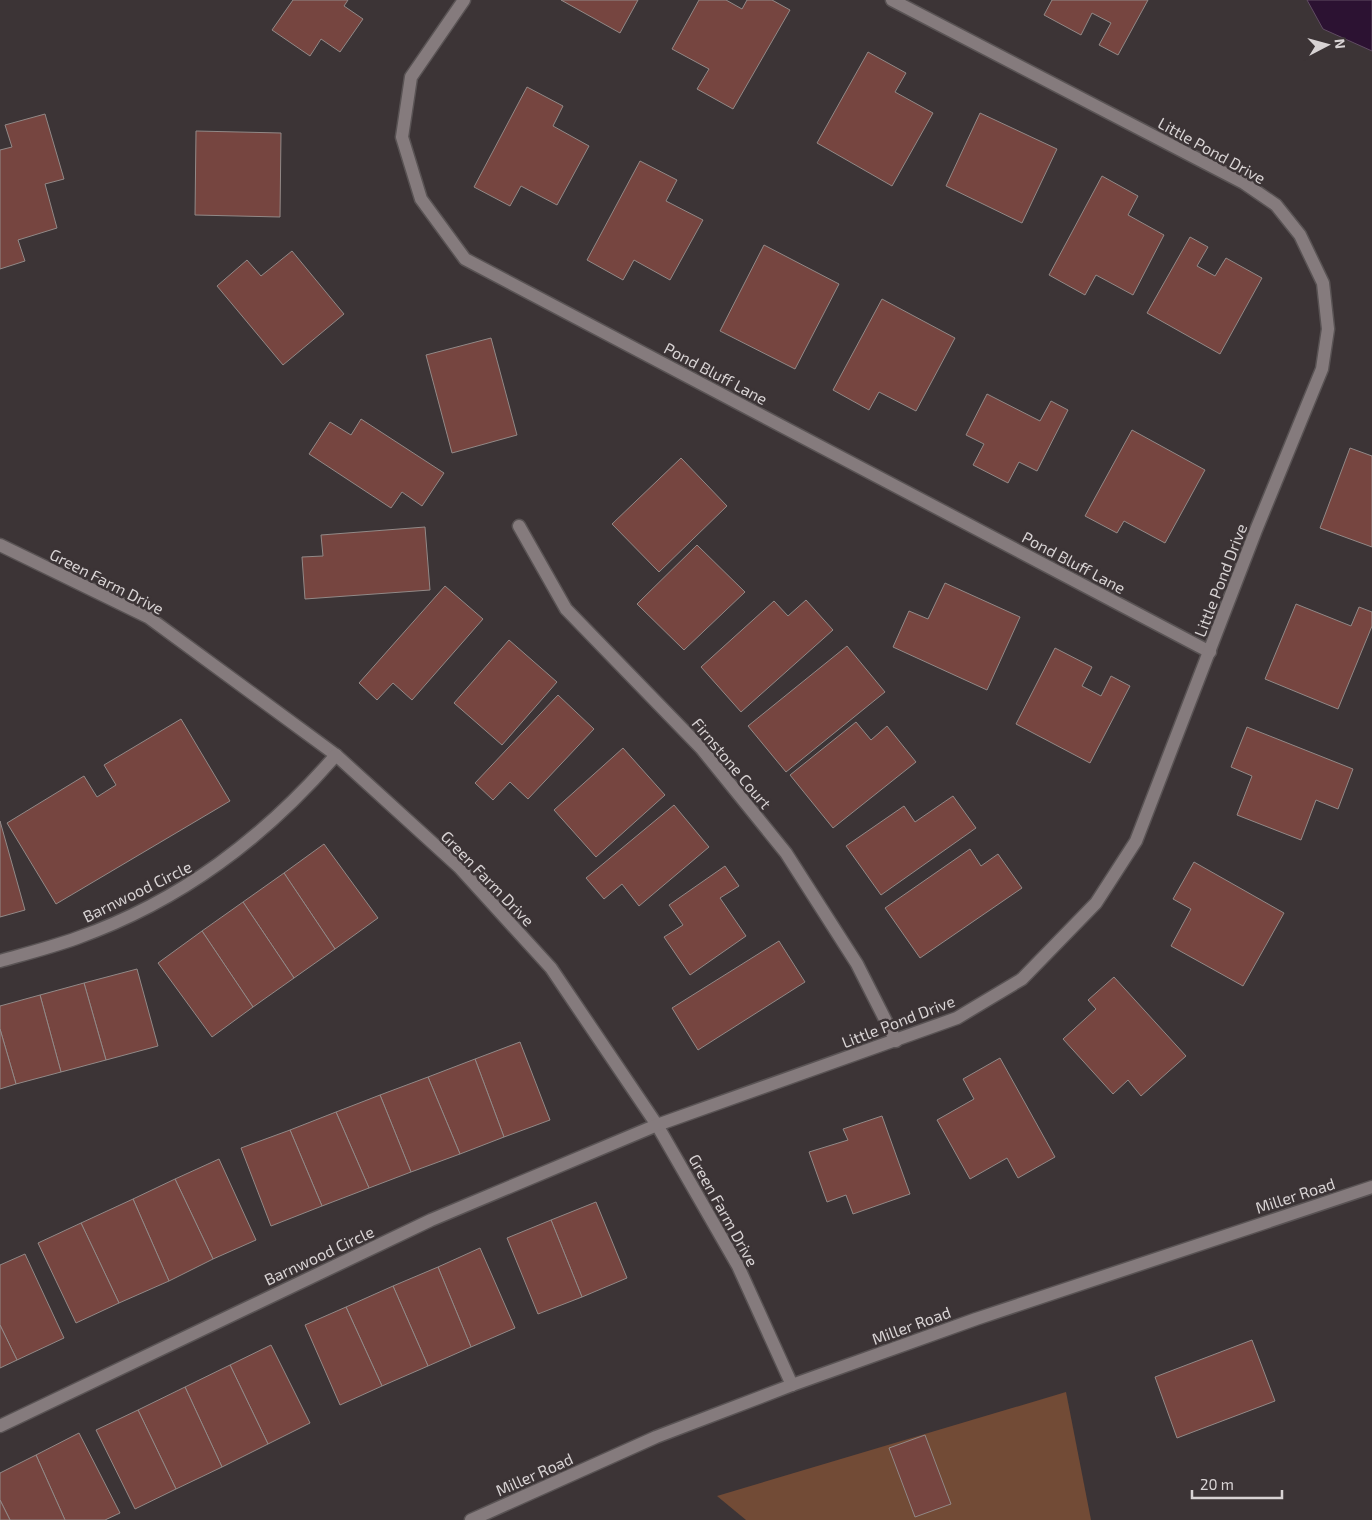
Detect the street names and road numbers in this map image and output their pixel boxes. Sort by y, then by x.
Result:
street label: Little Pond Drive [1155,113,1269,187]
street label: Pond Bluff Lane [661,338,771,408]
street label: Little Pond Drive [1190,521,1250,639]
street label: Pond Bluff Lane [1019,527,1129,597]
street label: Green Farm Drive [47,544,167,618]
street label: Firnstone Court [688,714,776,812]
street label: Green Farm Drive [438,826,538,930]
street label: Barnwood Circle [79,856,195,926]
street label: Little Pond Drive [839,991,957,1051]
street label: Green Farm Drive [685,1151,763,1269]
street label: Miller Road [1253,1173,1337,1217]
street label: Barnwood Circle [261,1221,377,1289]
street label: Miller Road [869,1302,953,1348]
street label: Miller Road [492,1449,576,1499]

